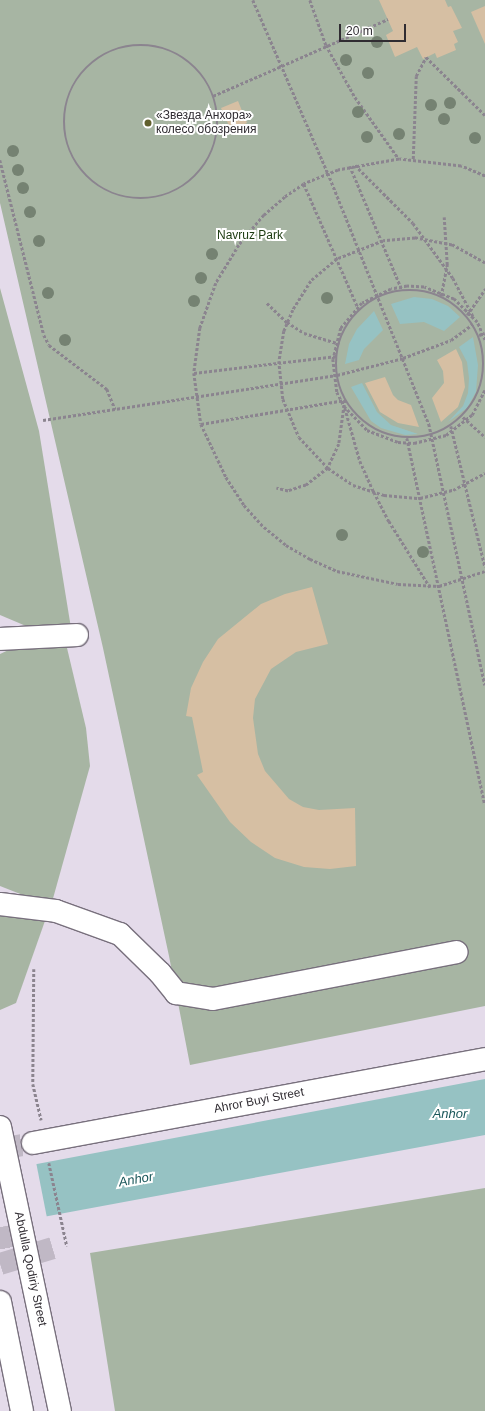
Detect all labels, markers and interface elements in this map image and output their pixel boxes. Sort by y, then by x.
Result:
scale bar [341,16,408,42]
text: 20 m [346,24,373,38]
place label: «Звезда Анхора» колесо обозрения [156,109,256,137]
marker: «Звезда Анхора» колесо обозрения [143,118,153,128]
park label: Navruz Park [217,229,283,243]
street label: Ahror Buyi Street [213,1085,305,1117]
water label: Anhor [433,1106,467,1122]
water label: Anhor [118,1169,154,1191]
street label: Abdulla Qodiriy Street [11,1210,49,1328]

